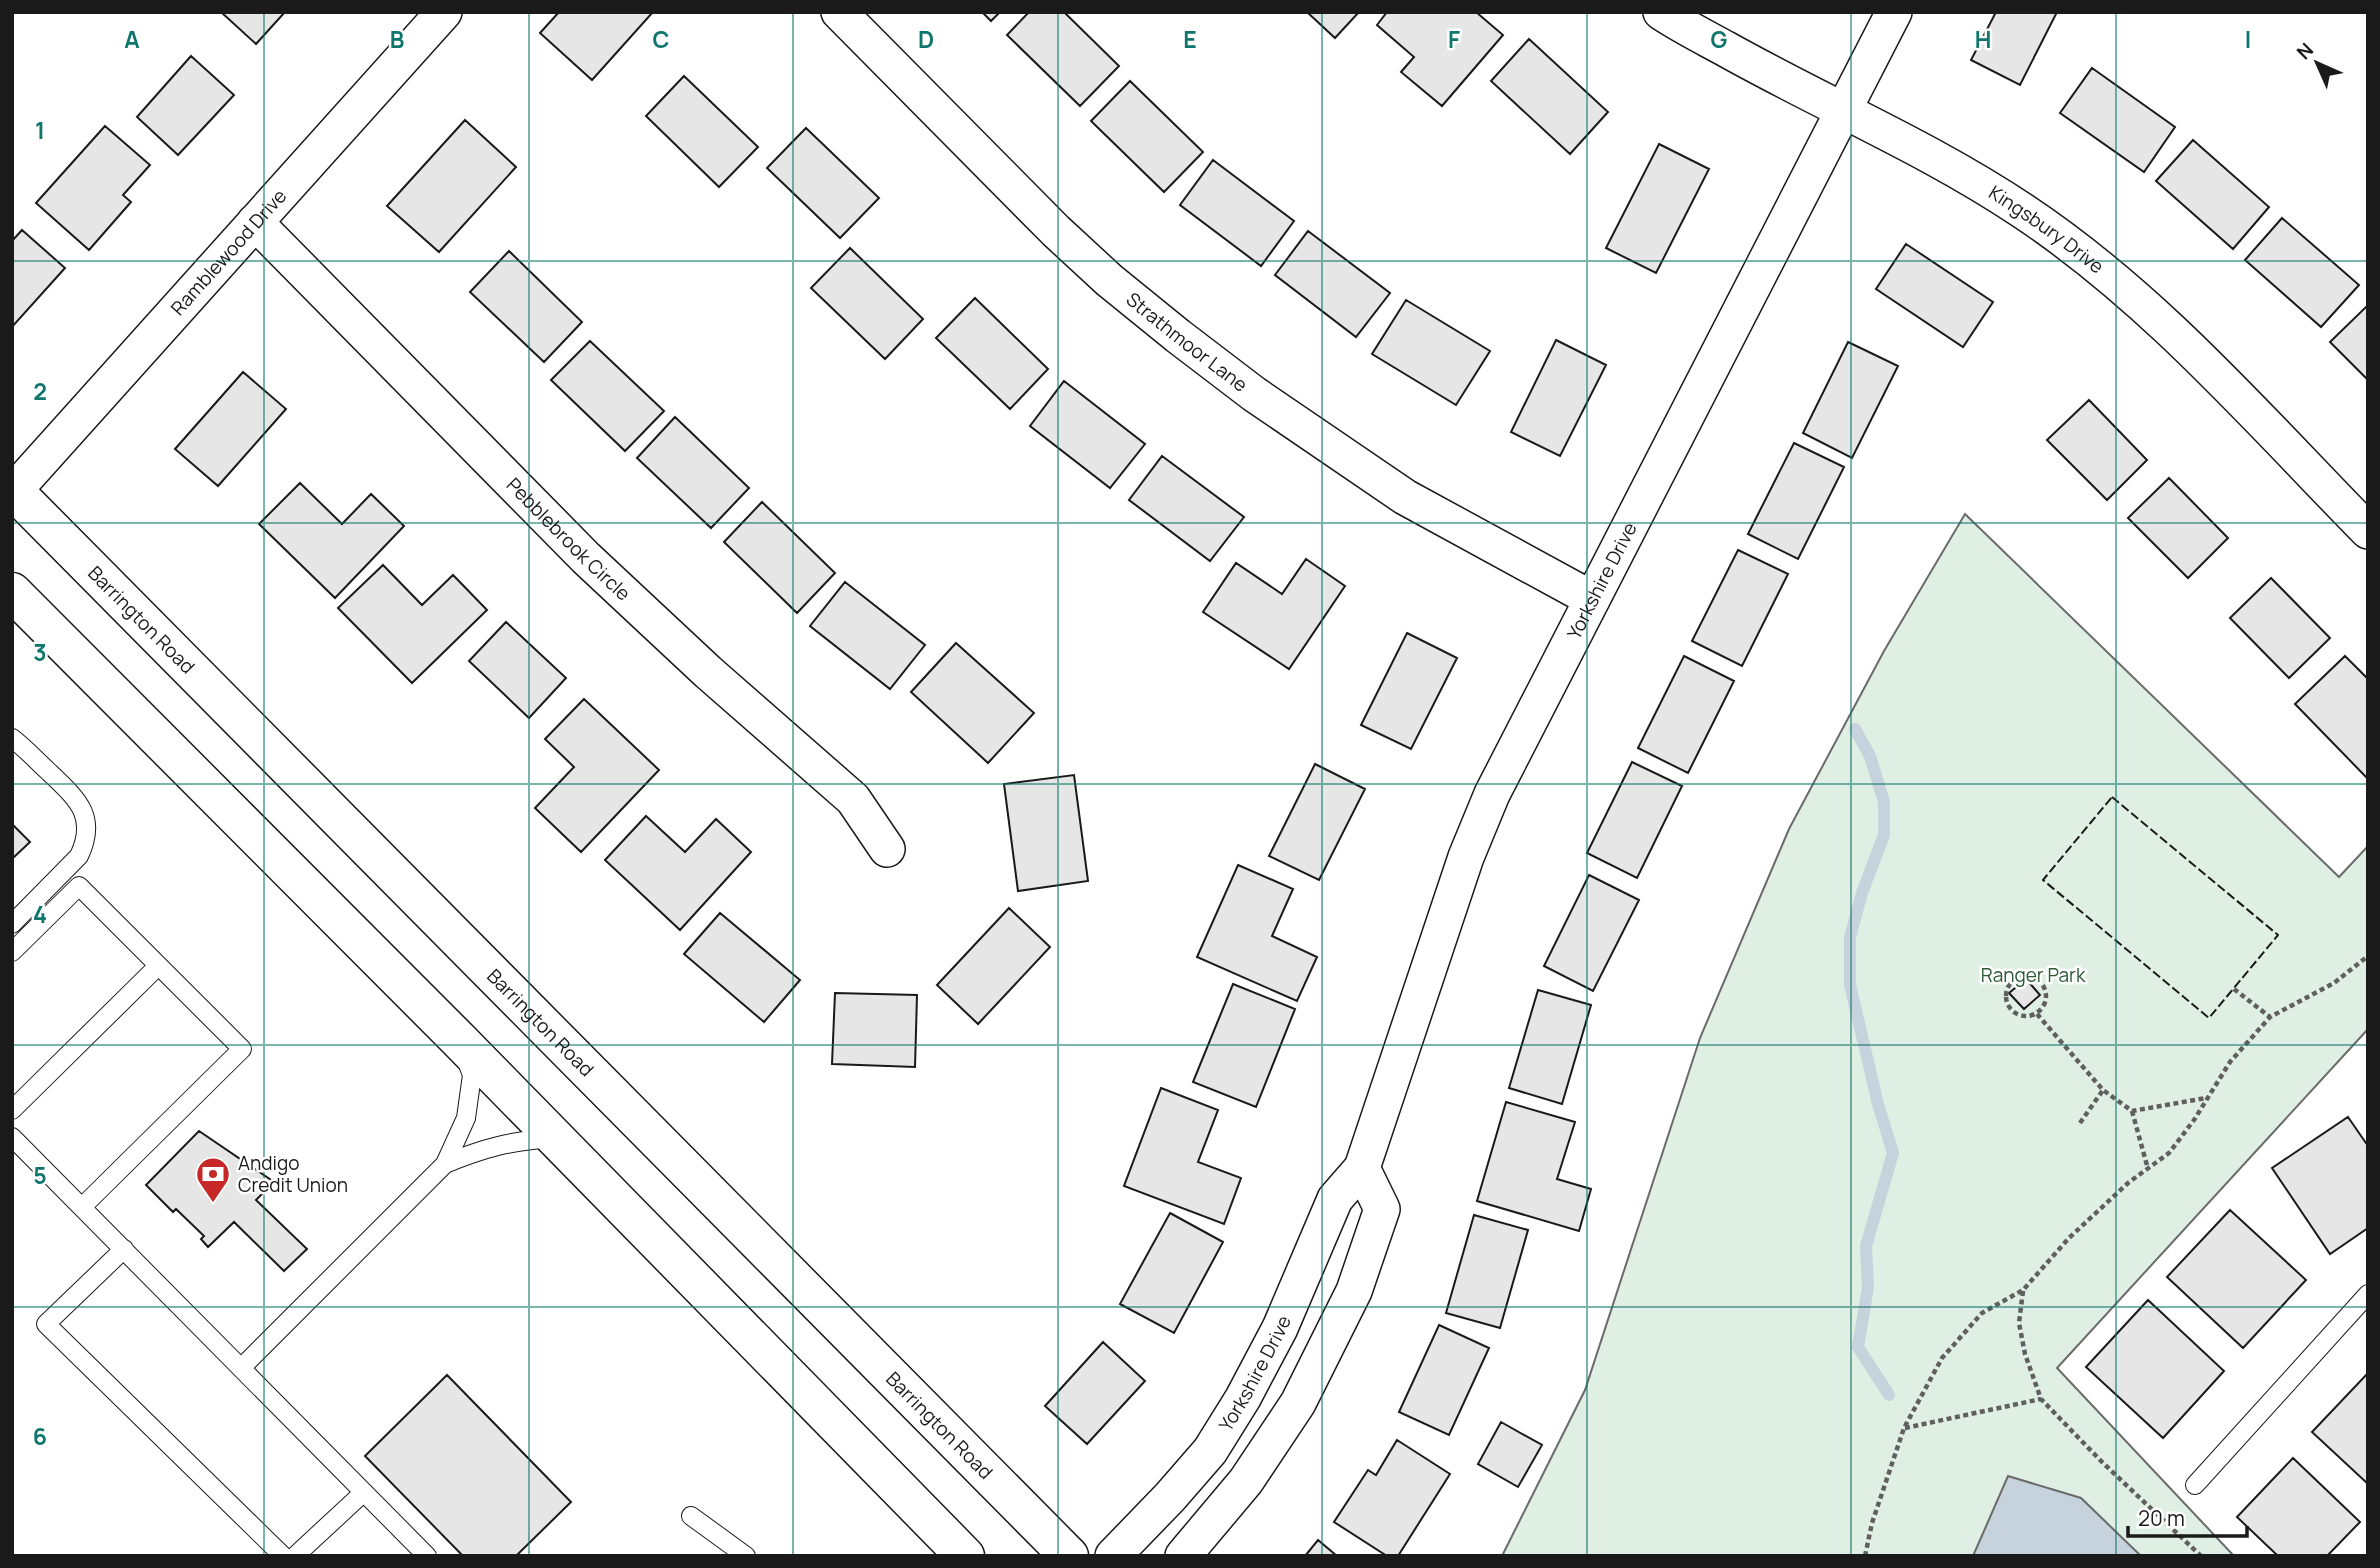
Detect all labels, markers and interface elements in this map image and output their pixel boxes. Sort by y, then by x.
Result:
text: A [124,23,140,55]
text: B [390,23,404,55]
text: C [653,23,670,55]
text: D [918,23,934,55]
text: E [1183,23,1197,55]
text: F [1448,23,1460,55]
text: G [1711,23,1728,55]
text: H [1975,23,1991,55]
text: I [2245,23,2251,55]
north arrow [2282,28,2352,98]
text: N [2291,37,2319,65]
text: 1 [35,114,45,146]
street label: Kingsbury Drive [1984,179,2110,279]
street label: Ramblewood Drive [165,183,292,321]
street label: Strathmoor Lane [1121,286,1253,397]
text: 2 [33,375,47,407]
street label: Pebblebrook Circle [501,472,636,606]
street label: Yorkshire Drive [1561,518,1643,644]
street label: Barrington Road [82,560,201,679]
text: 3 [33,636,47,668]
text: 4 [33,898,47,930]
park label: Ranger Park [1981,962,2086,988]
street label: Barrington Road [481,963,600,1082]
place label: Andigo Credit Union [238,1150,348,1198]
bank icon: Andigo Credit Union [194,1155,232,1204]
text: 5 [33,1159,47,1191]
street label: Yorkshire Drive [1213,1311,1297,1436]
street label: Barrington Road [881,1366,999,1485]
text: 6 [33,1420,47,1452]
scale bar [2128,1494,2247,1538]
text: 20 m [2138,1504,2185,1532]

